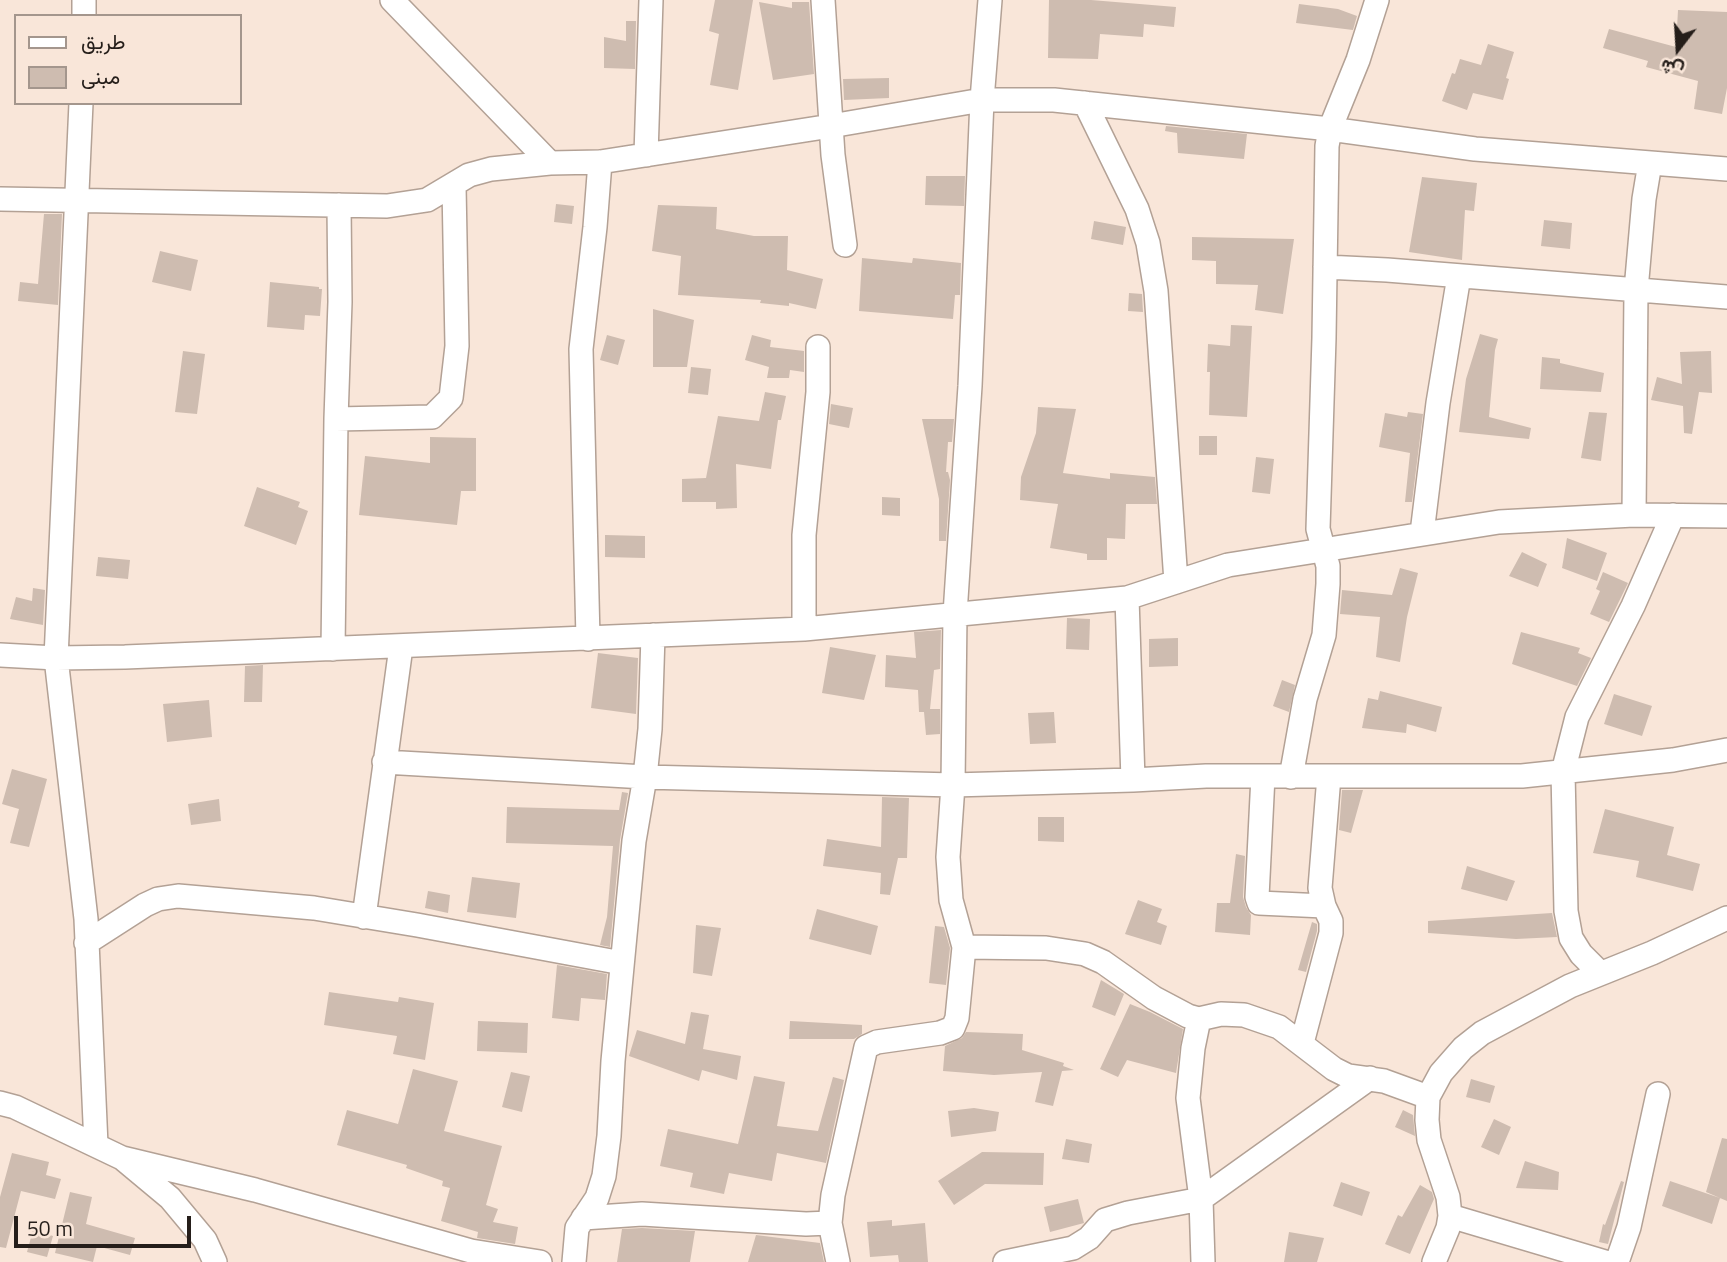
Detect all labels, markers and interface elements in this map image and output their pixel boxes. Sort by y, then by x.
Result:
legend [14,14,242,105]
north arrow [1643,14,1713,84]
text: طريق [81,25,126,57]
text: ش [1657,52,1687,87]
text: مبنى [81,60,120,92]
scale bar [18,1202,194,1246]
text: 50 m [27,1212,73,1244]

